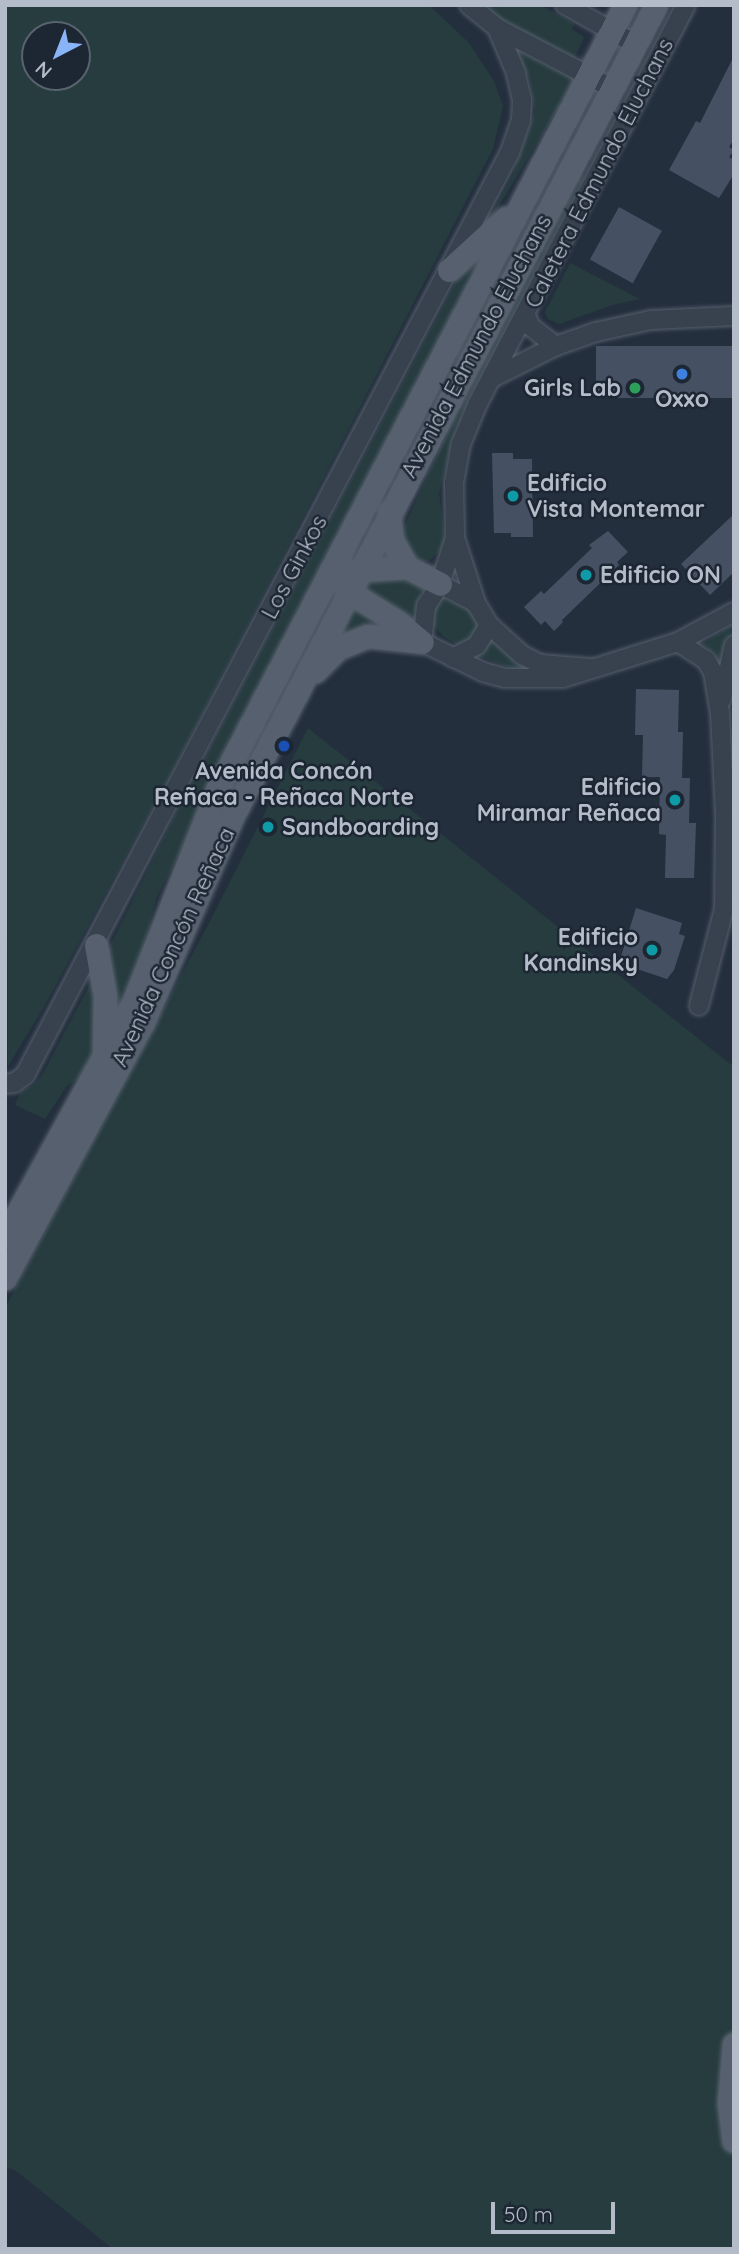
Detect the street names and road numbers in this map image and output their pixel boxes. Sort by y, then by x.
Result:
street label: Caletera Edmundo Eluchans [519,33,679,313]
street label: Avenida Edmundo Eluchans [395,210,557,482]
street label: Los Ginkos [255,510,333,624]
street label: Avenida Concón Reñaca [105,823,241,1071]

